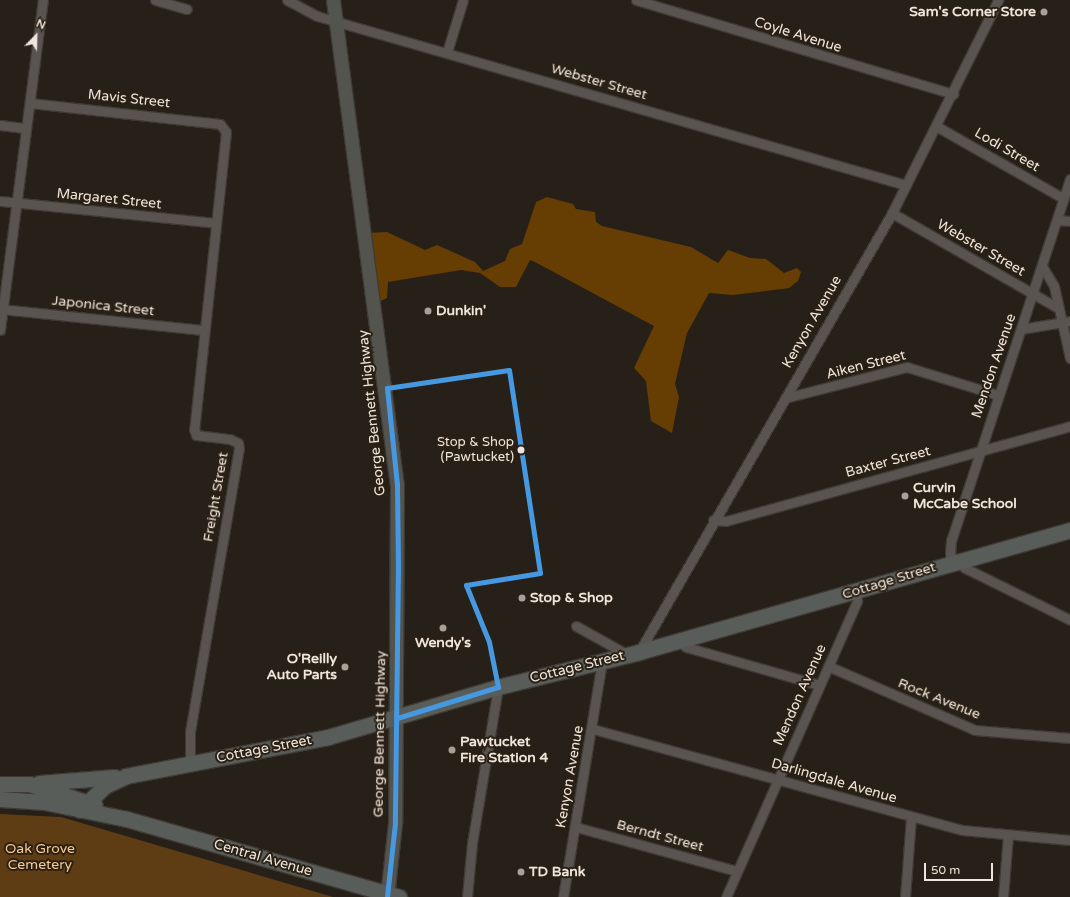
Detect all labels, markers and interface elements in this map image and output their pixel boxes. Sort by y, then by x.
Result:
place label: Sam's Corner Store [909,4,1036,20]
marker: Sam's Corner Store [1039,7,1049,17]
street label: Coyle Avenue [752,14,844,56]
north arrow [16,16,56,56]
text: N [34,17,47,32]
street label: Webster Street [549,60,649,104]
street label: Mavis Street [87,86,171,112]
street label: Lodi Street [971,125,1043,175]
street label: Margaret Street [56,185,162,213]
street label: Webster Street [934,216,1028,280]
street label: Kenyon Avenue [779,273,845,371]
street label: Japonica Street [51,292,155,320]
place label: Dunkin' [436,303,486,319]
marker: Dunkin' [423,306,433,316]
street label: Mendon Avenue [968,312,1020,420]
street label: George Bennett Highway [355,329,389,497]
street label: Aiken Street [824,347,908,383]
place label: Stop & Shop (Pawtucket) [437,435,514,466]
street label: Baxter Street [844,443,932,481]
marker: Stop & Shop (Pawtucket) [516,445,526,455]
street label: Freight Street [200,451,232,543]
place label: Curvin McCabe School [913,480,1017,512]
marker: Curvin McCabe School [900,491,910,501]
street label: Cottage Street [840,559,938,603]
place label: Stop & Shop [530,590,613,606]
marker: Stop & Shop [517,593,527,603]
marker: Wendy's [438,623,448,633]
place label: Wendy's [415,635,471,651]
street label: Mendon Avenue [770,642,830,748]
street label: Cottage Street [528,647,626,687]
street label: George Bennett Highway [370,650,390,818]
place label: O'Reilly Auto Parts [266,651,337,684]
marker: O'Reilly Auto Parts [340,662,350,672]
street label: Rock Avenue [895,675,983,723]
street label: Kenyon Avenue [553,724,587,830]
street label: Cottage Street [215,732,313,766]
place label: Pawtucket Fire Station 4 [460,734,548,766]
marker: Pawtucket Fire Station 4 [447,745,457,755]
street label: Darlingdale Avenue [769,755,899,807]
street label: Berndt Street [615,816,705,856]
street label: Central Avenue [212,836,314,880]
park label: Oak Grove Cemetery [5,841,75,874]
scale bar [926,855,995,881]
text: 50 m [931,863,960,877]
place label: TD Bank [529,864,585,880]
marker: TD Bank [516,867,526,877]

